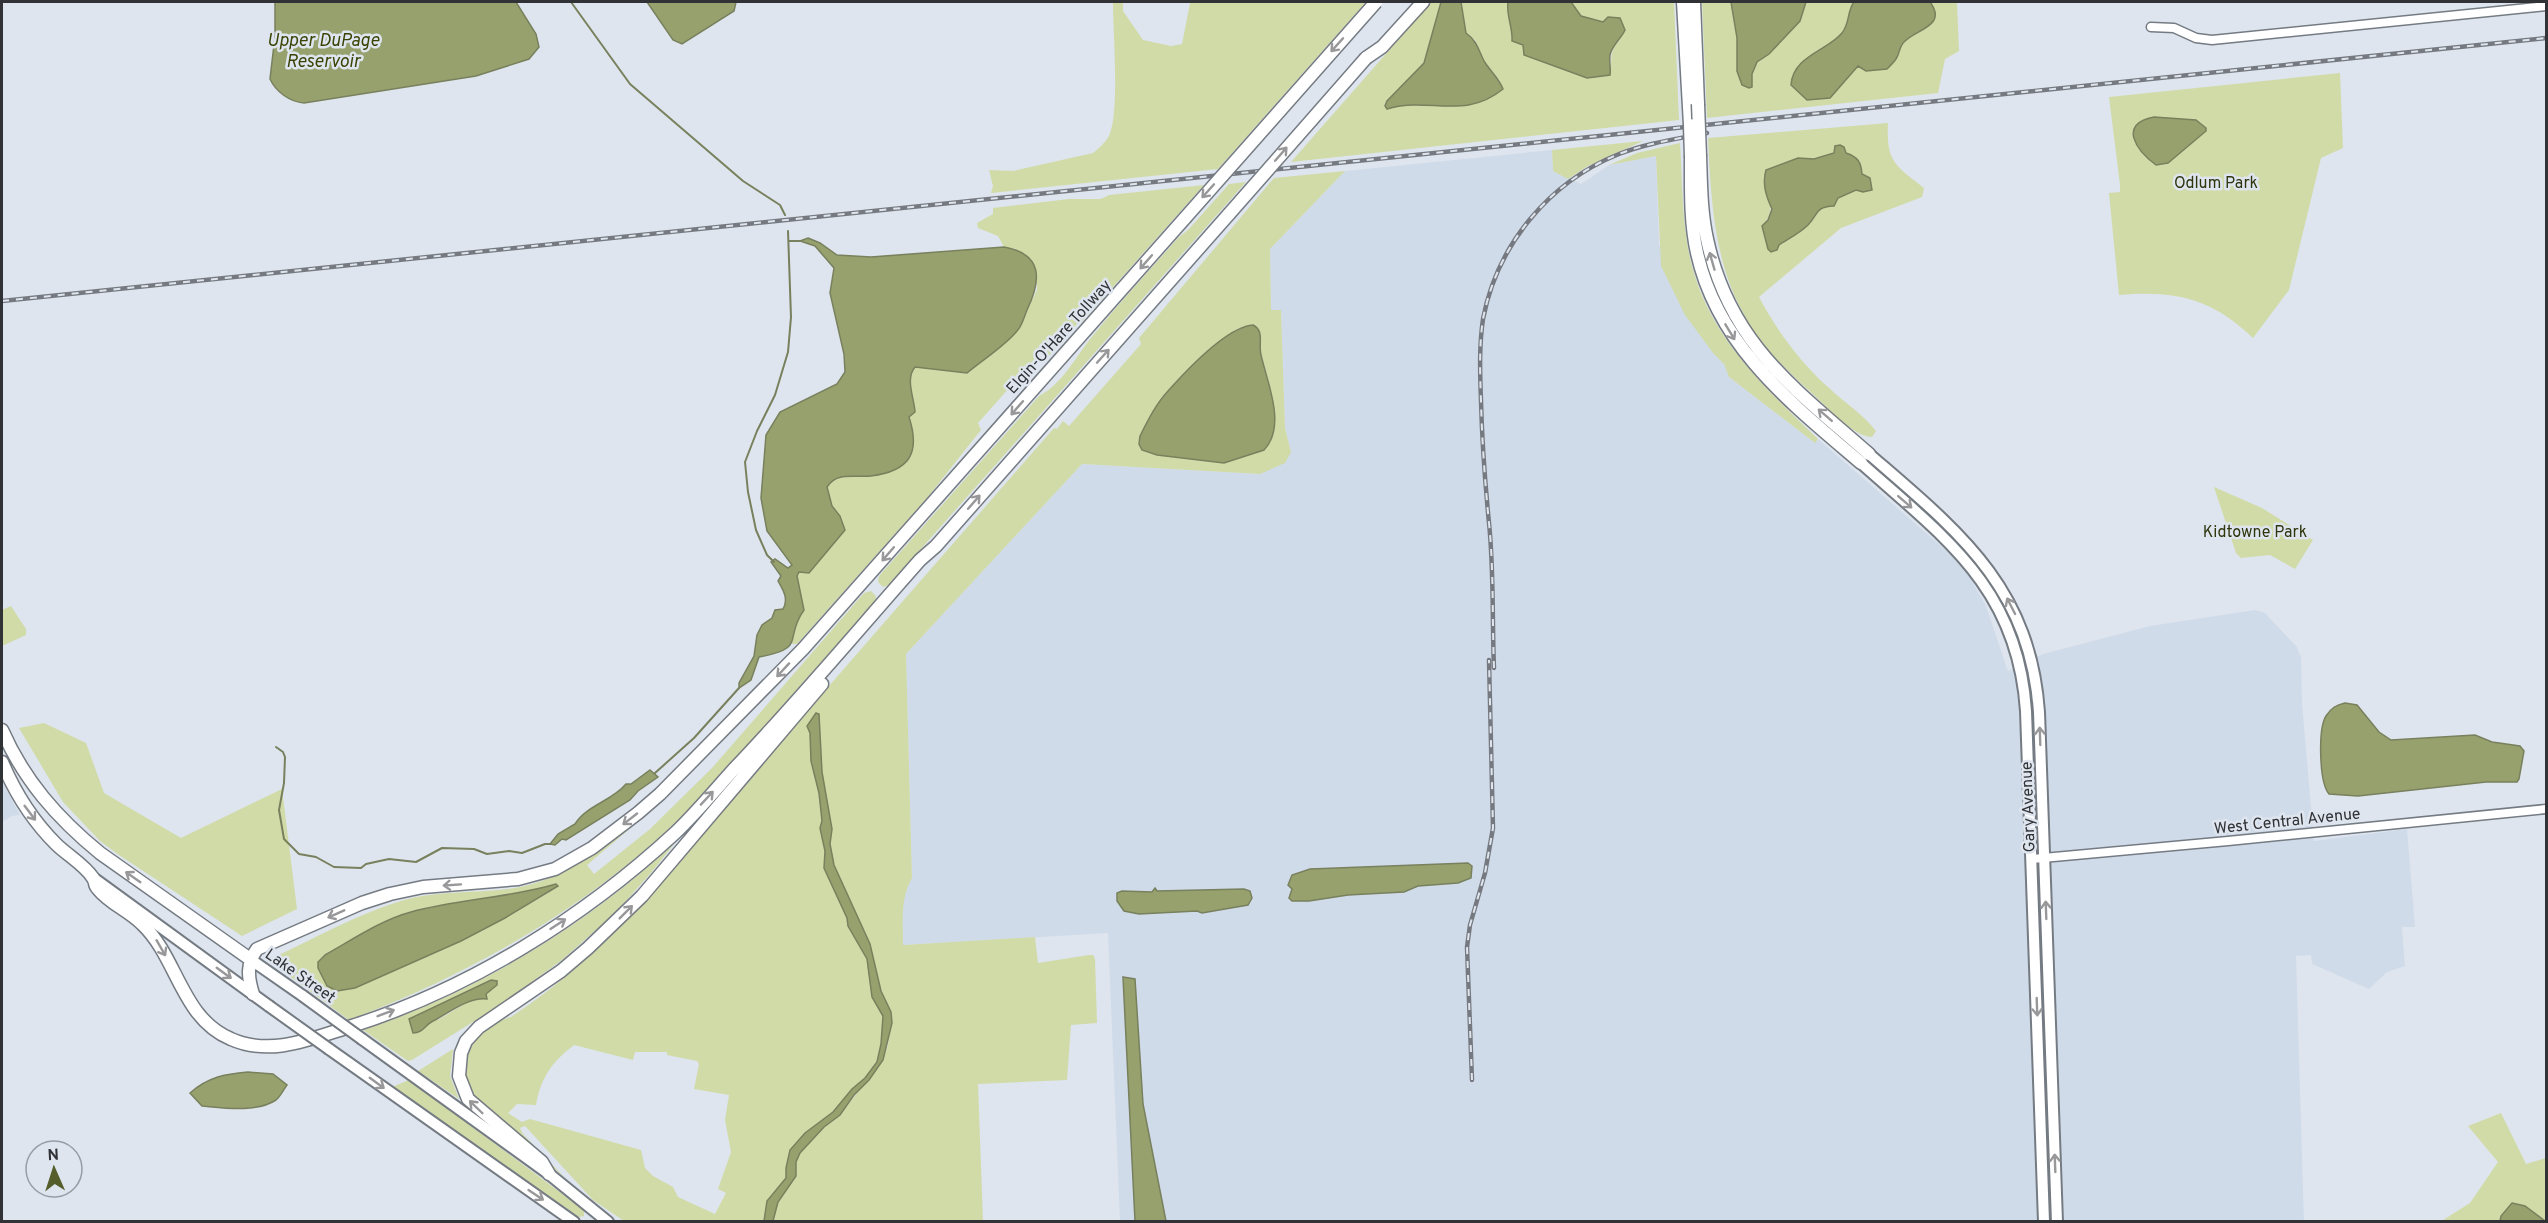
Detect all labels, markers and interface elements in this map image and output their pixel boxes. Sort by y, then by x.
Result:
water label: Upper DuPage Reservoir [267,30,380,74]
one-way arrow [1330,37,1344,52]
one-way arrow [1274,147,1288,162]
park label: Odlum Park [2174,174,2258,194]
one-way arrow [1201,183,1215,198]
one-way arrow [1706,252,1718,271]
one-way arrow [1139,254,1153,269]
street label: Elgin-O'Hare Tollway [1003,276,1116,399]
one-way arrow [1724,323,1736,340]
one-way arrow [1096,349,1110,364]
one-way arrow [1010,400,1024,415]
one-way arrow [1817,409,1833,422]
one-way arrow [968,494,981,510]
one-way arrow [1897,495,1912,509]
park label: Kidtowne Park [2203,523,2307,543]
one-way arrow [881,546,895,561]
one-way arrow [2005,598,2016,616]
one-way arrow [776,663,790,678]
one-way arrow [2034,727,2045,747]
street label: Gary Avenue [2017,761,2041,853]
one-way arrow [700,791,714,806]
street label: West Central Avenue [2213,804,2361,840]
one-way arrow [23,805,36,821]
one-way arrow [622,812,638,825]
one-way arrow [126,871,142,883]
one-way arrow [443,880,463,891]
one-way arrow [2040,900,2051,920]
one-way arrow [619,904,634,919]
one-way arrow [327,909,345,920]
one-way arrow [550,917,567,930]
one-way arrow [155,939,167,956]
street label: Lake Street [261,945,339,1008]
one-way arrow [216,967,232,980]
one-way arrow [2031,997,2042,1017]
one-way arrow [376,1007,395,1018]
one-way arrow [368,1077,384,1089]
one-way arrow [469,1100,484,1114]
north arrow [24,1139,84,1199]
text: N [47,1146,60,1166]
one-way arrow [2049,1154,2060,1174]
one-way arrow [528,1189,544,1201]

